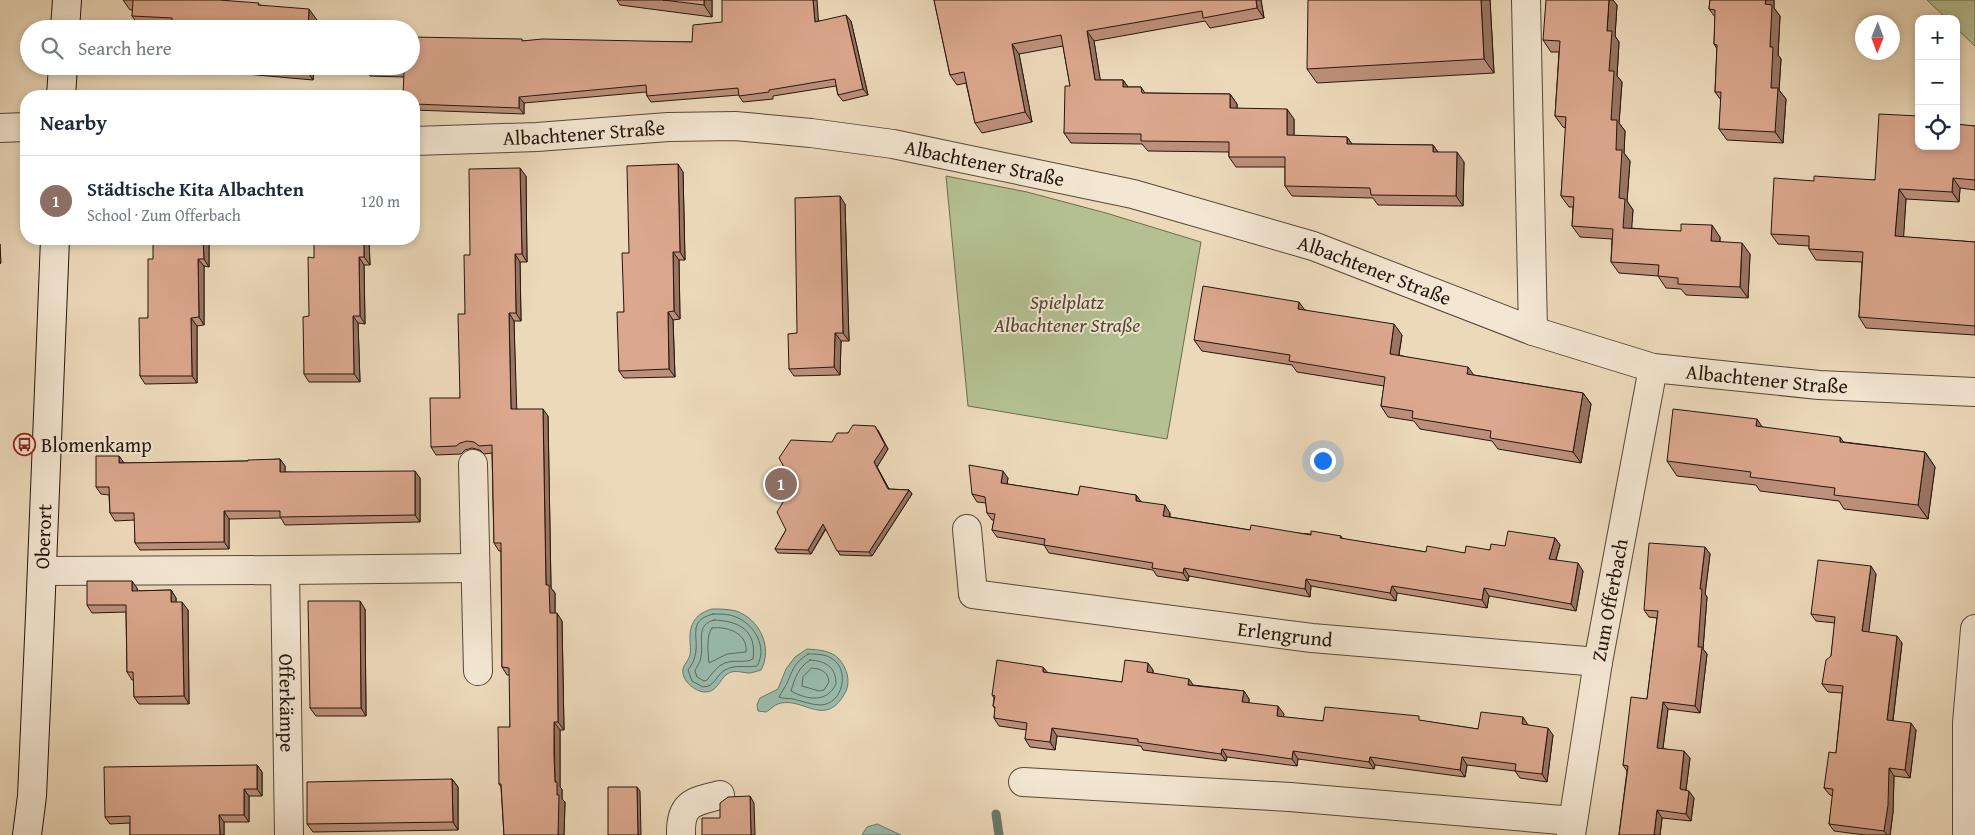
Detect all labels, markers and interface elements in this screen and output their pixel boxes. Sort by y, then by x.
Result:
north arrow [1855,15,1900,60]
map controls [1915,15,1960,150]
button: + [1915,15,1960,60]
search box [20,20,420,75]
icon: search [38,34,66,62]
text: Search here [78,34,172,62]
button: − [1915,60,1960,105]
button: locate [1915,105,1960,150]
text: Nearby [40,107,107,138]
street label: Albachtener Straße [502,112,666,152]
street label: Albachtener Straße [902,132,1067,193]
text: Städtische Kita Albachten [87,175,304,203]
text: 1 [52,189,60,213]
text: 120 m [360,189,400,213]
text: School · Zum Offerbach [87,203,241,227]
street label: Albachtener Straße [1294,227,1456,312]
park label: Spielplatz Albachtener Straße [993,287,1140,339]
street label: Albachtener Straße [1685,356,1849,400]
place label: Blomenkamp [41,430,152,459]
bus stop icon: Blomenkamp [13,433,37,457]
your location [1310,448,1336,474]
pin: 1 [765,465,797,503]
street label: Oberort [27,503,58,570]
street label: Zum Offerbach [1583,536,1635,664]
street label: Erlengrund [1236,613,1334,654]
street label: Offerkämpe [272,653,303,753]

